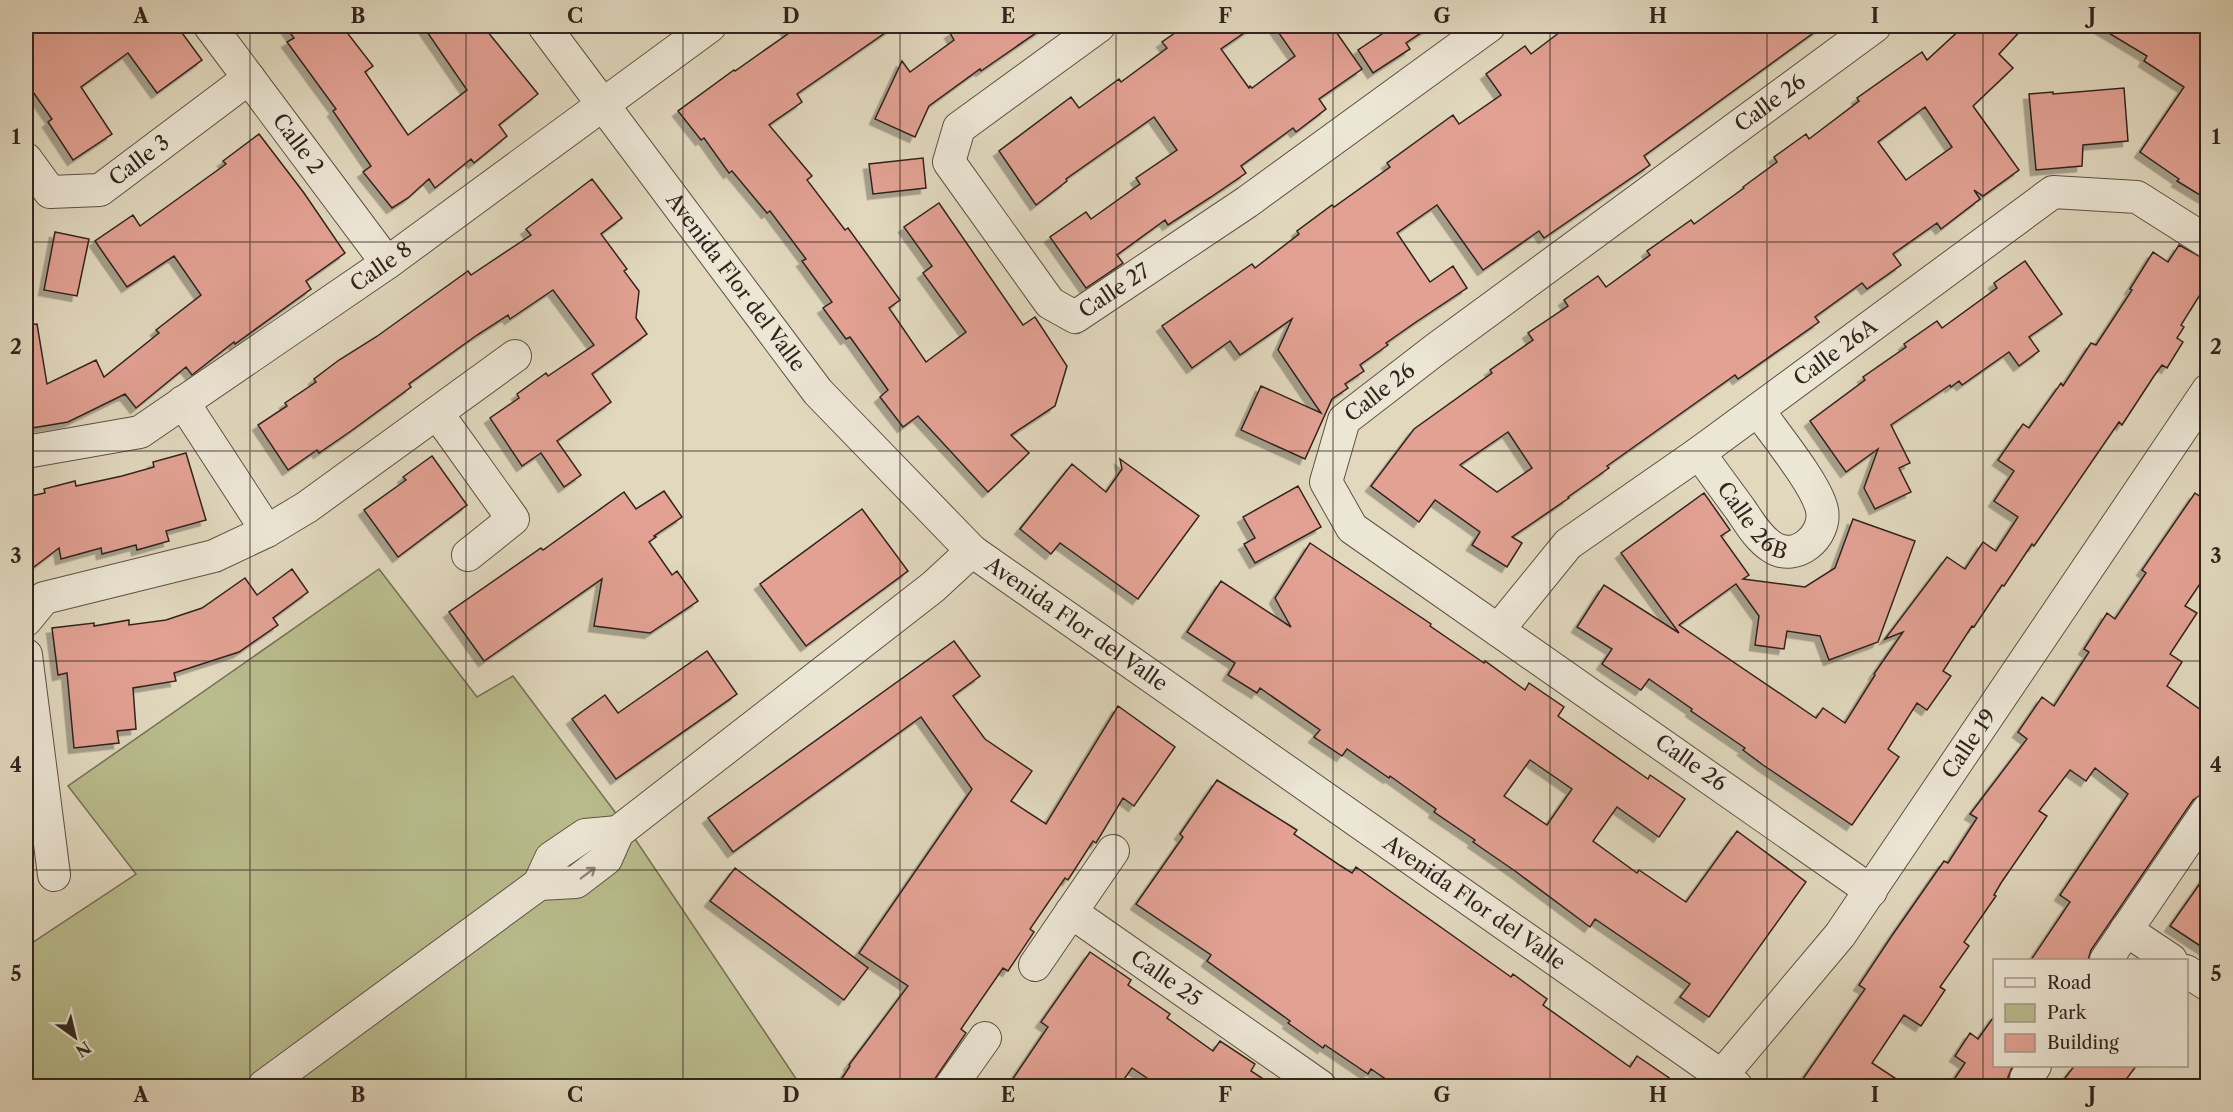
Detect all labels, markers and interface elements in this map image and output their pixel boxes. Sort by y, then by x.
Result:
text: A [132,4,149,28]
text: B [351,4,366,28]
text: C [567,4,583,28]
text: D [782,4,800,28]
text: E [1001,4,1015,28]
text: F [1218,4,1232,28]
text: G [1434,4,1451,28]
text: H [1649,4,1667,28]
text: I [1871,4,1879,28]
text: J [2084,4,2096,28]
street label: Calle 26 [1730,68,1810,137]
street label: Calle 2 [268,108,329,179]
text: 1 [12,125,21,149]
text: 1 [2212,125,2221,149]
street label: Calle 3 [104,129,174,191]
street label: Avenida Flor del Valle [661,187,811,376]
street label: Calle 8 [345,236,416,297]
street label: Calle 27 [1074,257,1155,323]
street label: Calle 26A [1789,313,1882,391]
text: 2 [10,335,22,359]
text: 2 [2210,335,2222,359]
street label: Calle 26 [1340,357,1419,427]
street label: Calle 26B [1712,477,1790,564]
text: 3 [10,544,22,568]
text: 3 [2210,544,2222,568]
street label: Avenida Flor del Valle [980,551,1173,696]
street label: Calle 19 [1936,704,2001,783]
street label: Calle 26 [1651,729,1732,796]
text: 4 [10,753,22,777]
text: 4 [2210,753,2222,777]
street label: Avenida Flor del Valle [1378,830,1571,975]
one-way arrow [580,867,596,880]
street label: Calle 25 [1126,945,1207,1011]
legend [1993,959,2188,1067]
text: 5 [10,962,22,986]
text: 5 [2210,962,2222,986]
text: Road [2047,972,2092,994]
text: Park [2047,1002,2088,1024]
north arrow [45,1007,105,1067]
text: Building [2047,1032,2119,1054]
text: N [72,1037,95,1062]
text: A [132,1083,149,1107]
text: B [351,1083,366,1107]
text: C [567,1083,583,1107]
text: D [782,1083,800,1107]
text: E [1001,1083,1015,1107]
text: F [1218,1083,1232,1107]
text: G [1434,1083,1451,1107]
text: H [1649,1083,1667,1107]
text: I [1871,1083,1879,1107]
text: J [2084,1083,2096,1107]

